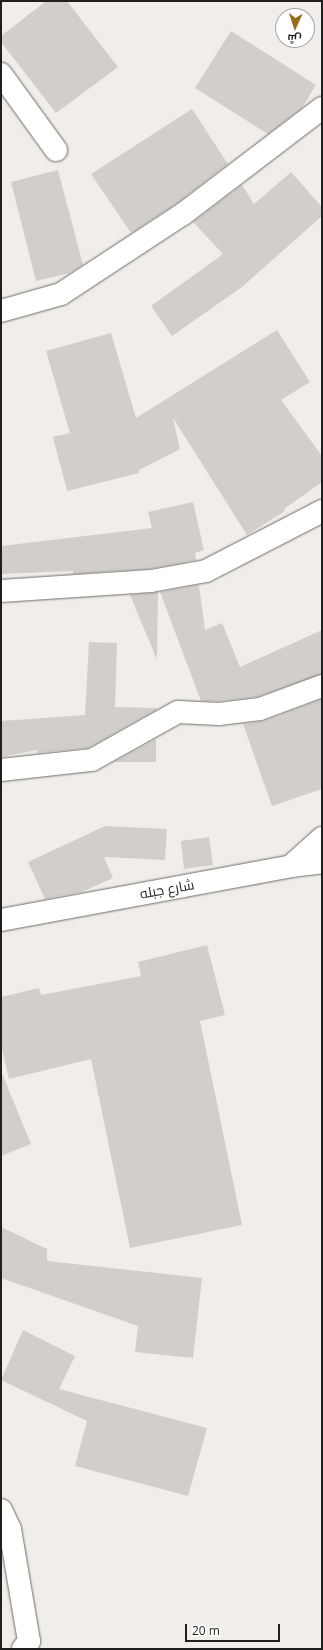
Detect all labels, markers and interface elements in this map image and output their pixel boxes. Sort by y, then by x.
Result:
north arrow [275,8,315,48]
text: ش [287,32,302,47]
street label: شارع جبله [138,876,196,902]
scale bar [187,1616,282,1642]
text: 20 m [192,1622,220,1639]

